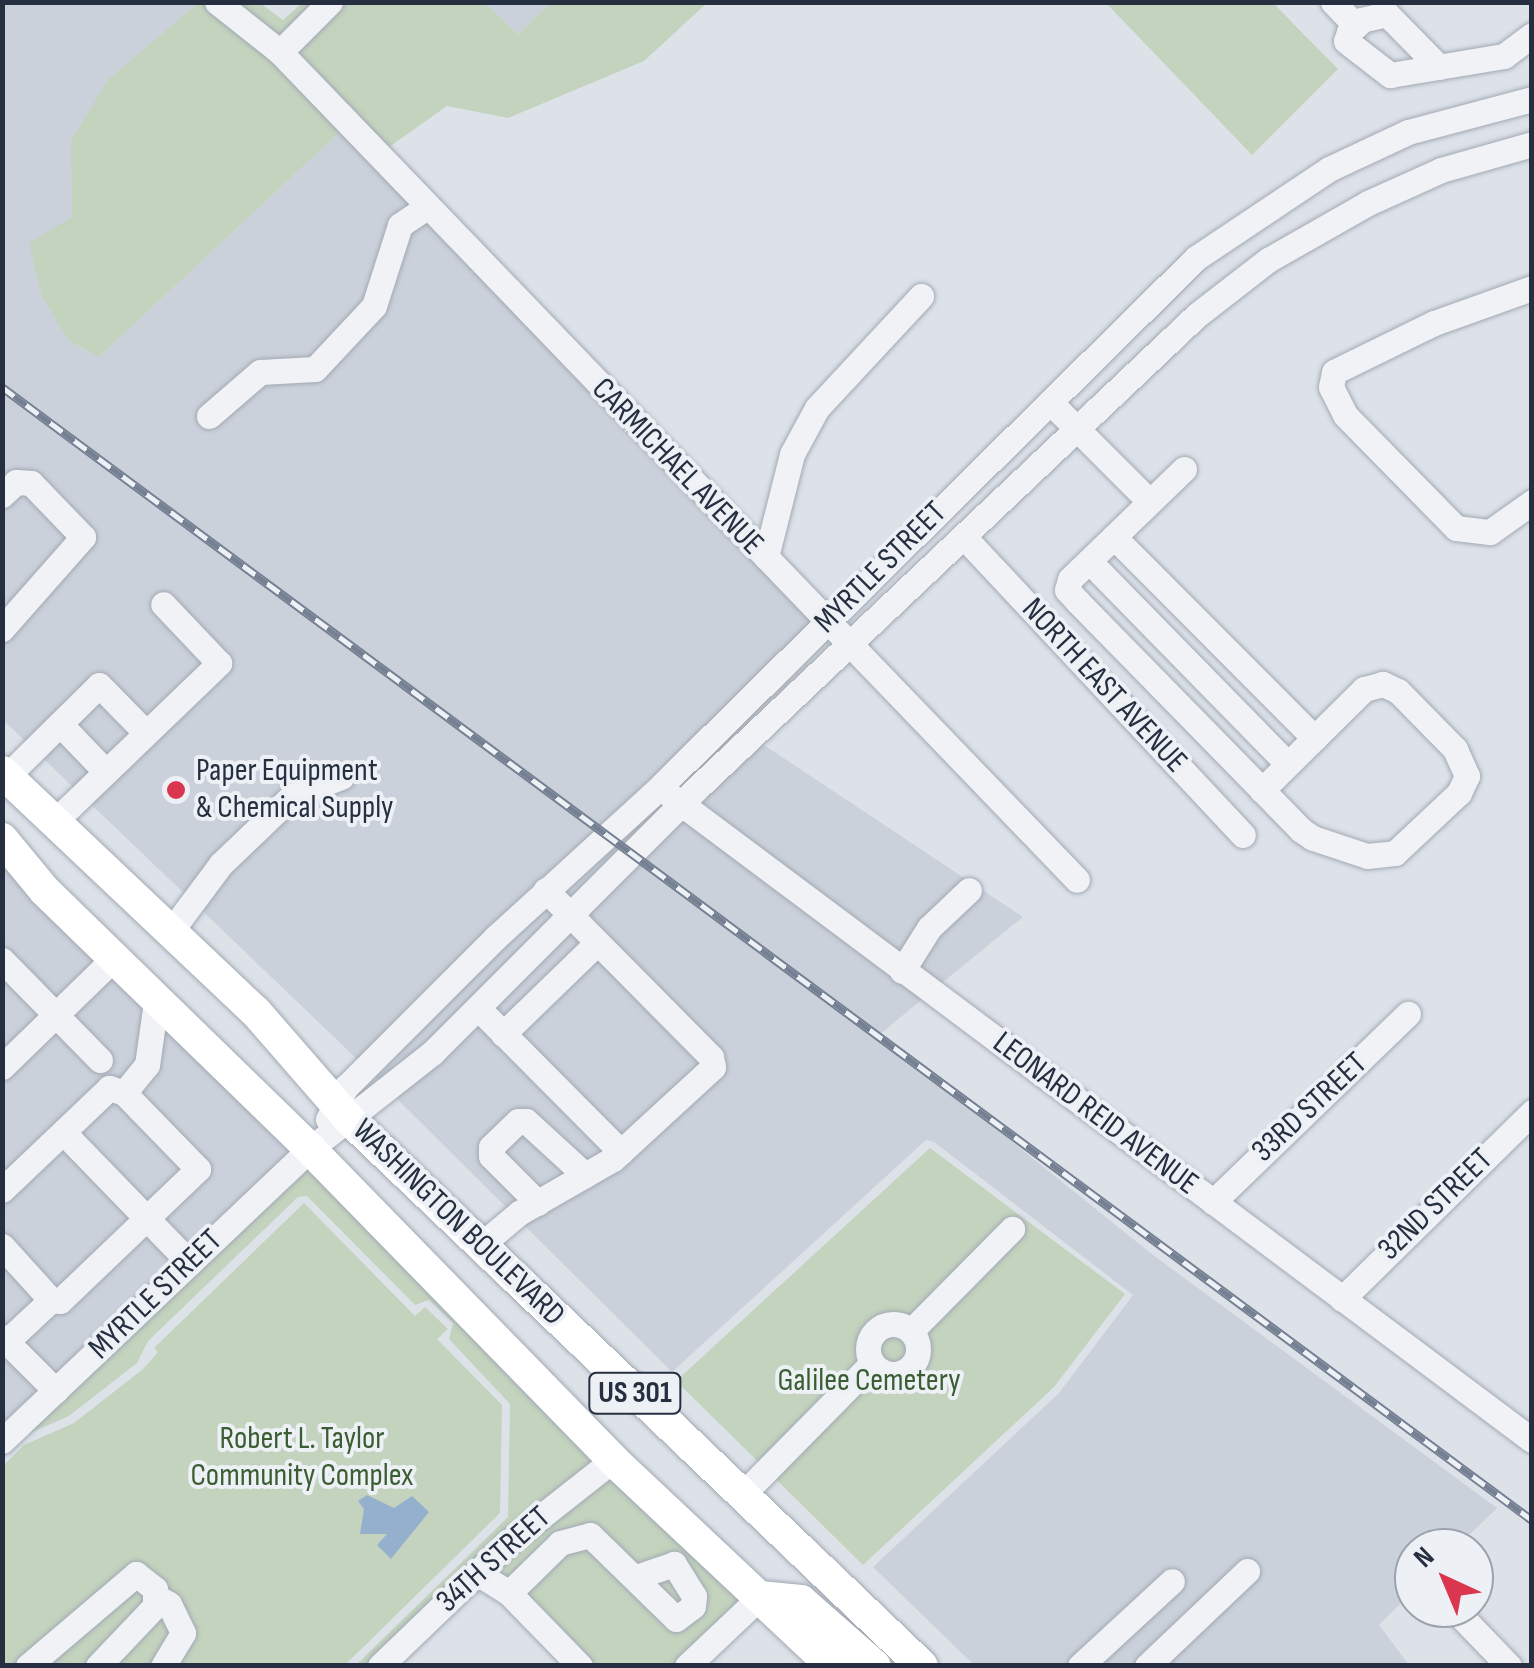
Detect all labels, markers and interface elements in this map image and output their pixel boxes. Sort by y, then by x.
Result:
street label: CARMICHAEL AVENUE [583,371,771,563]
street label: MYRTLE STREET [807,494,955,642]
street label: NORTH EAST AVENUE [1013,591,1195,781]
place label: Paper Equipment & Chemical Supply [196,753,393,828]
marker: Paper Equipment & Chemical Supply [165,779,187,801]
street label: LEONARD REID AVENUE [985,1024,1205,1204]
street label: 33RD STREET [1245,1045,1375,1171]
street label: WASHINGTON BOULEVARD [344,1112,572,1334]
street label: 32ND STREET [1371,1141,1501,1269]
street label: MYRTLE STREET [81,1222,231,1368]
park label: Galilee Cemetery [777,1362,961,1400]
road number: US 301 [588,1368,682,1418]
park label: Robert L. Taylor Community Complex [191,1421,413,1496]
street label: 34TH STREET [429,1499,559,1621]
north arrow [1394,1528,1494,1628]
text: N [1407,1540,1441,1575]

